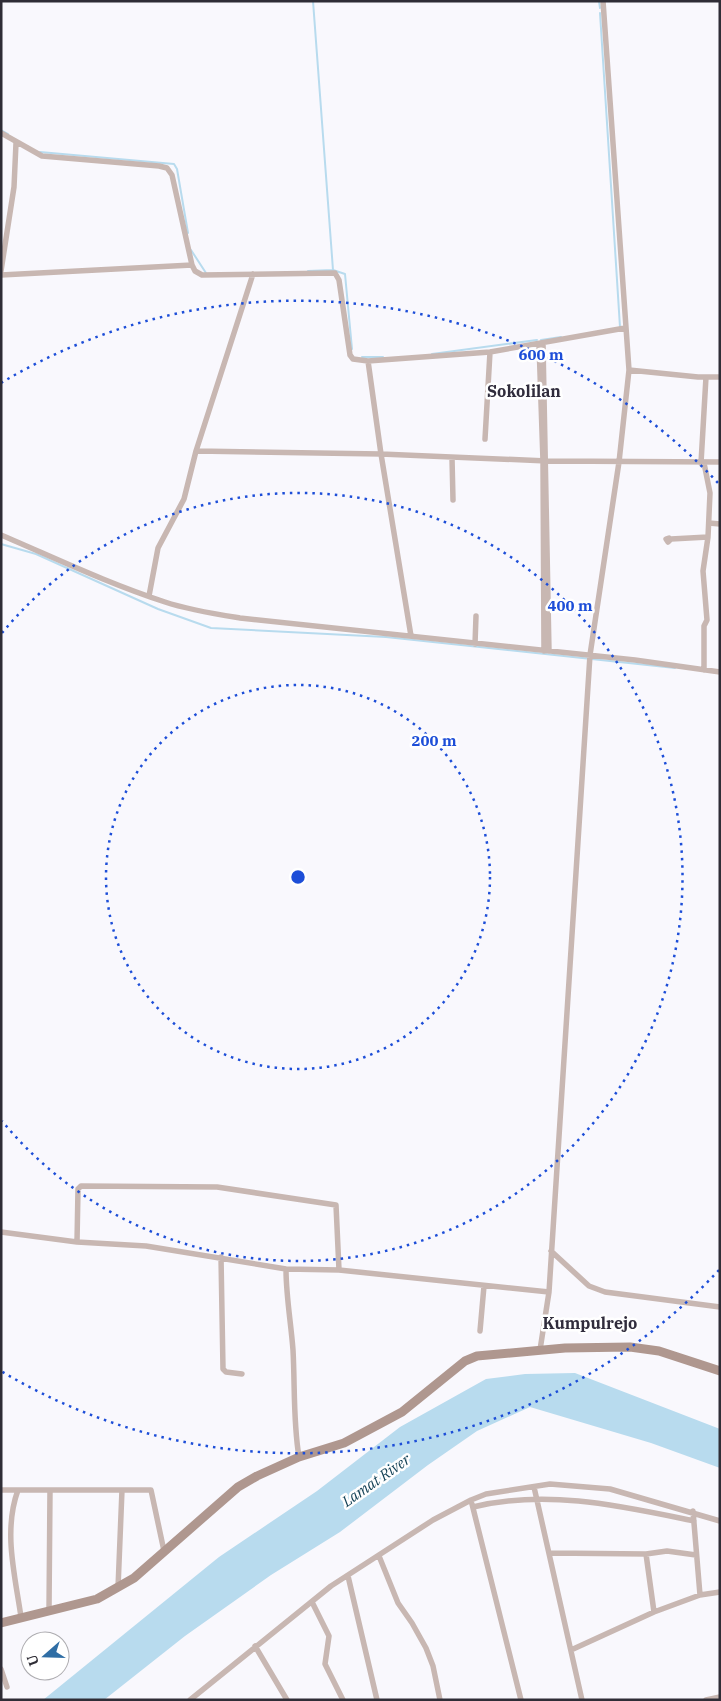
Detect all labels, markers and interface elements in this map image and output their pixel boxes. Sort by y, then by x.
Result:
text: 600 m [518,345,564,364]
district label: Sokolilan [487,381,561,401]
text: 400 m [547,596,593,615]
text: 200 m [411,731,457,750]
centre of rings [289,868,307,886]
district label: Kumpulrejo [543,1313,637,1333]
water label: Lamat River [337,1449,414,1511]
north arrow [20,1631,70,1681]
text: U [22,1652,43,1669]

